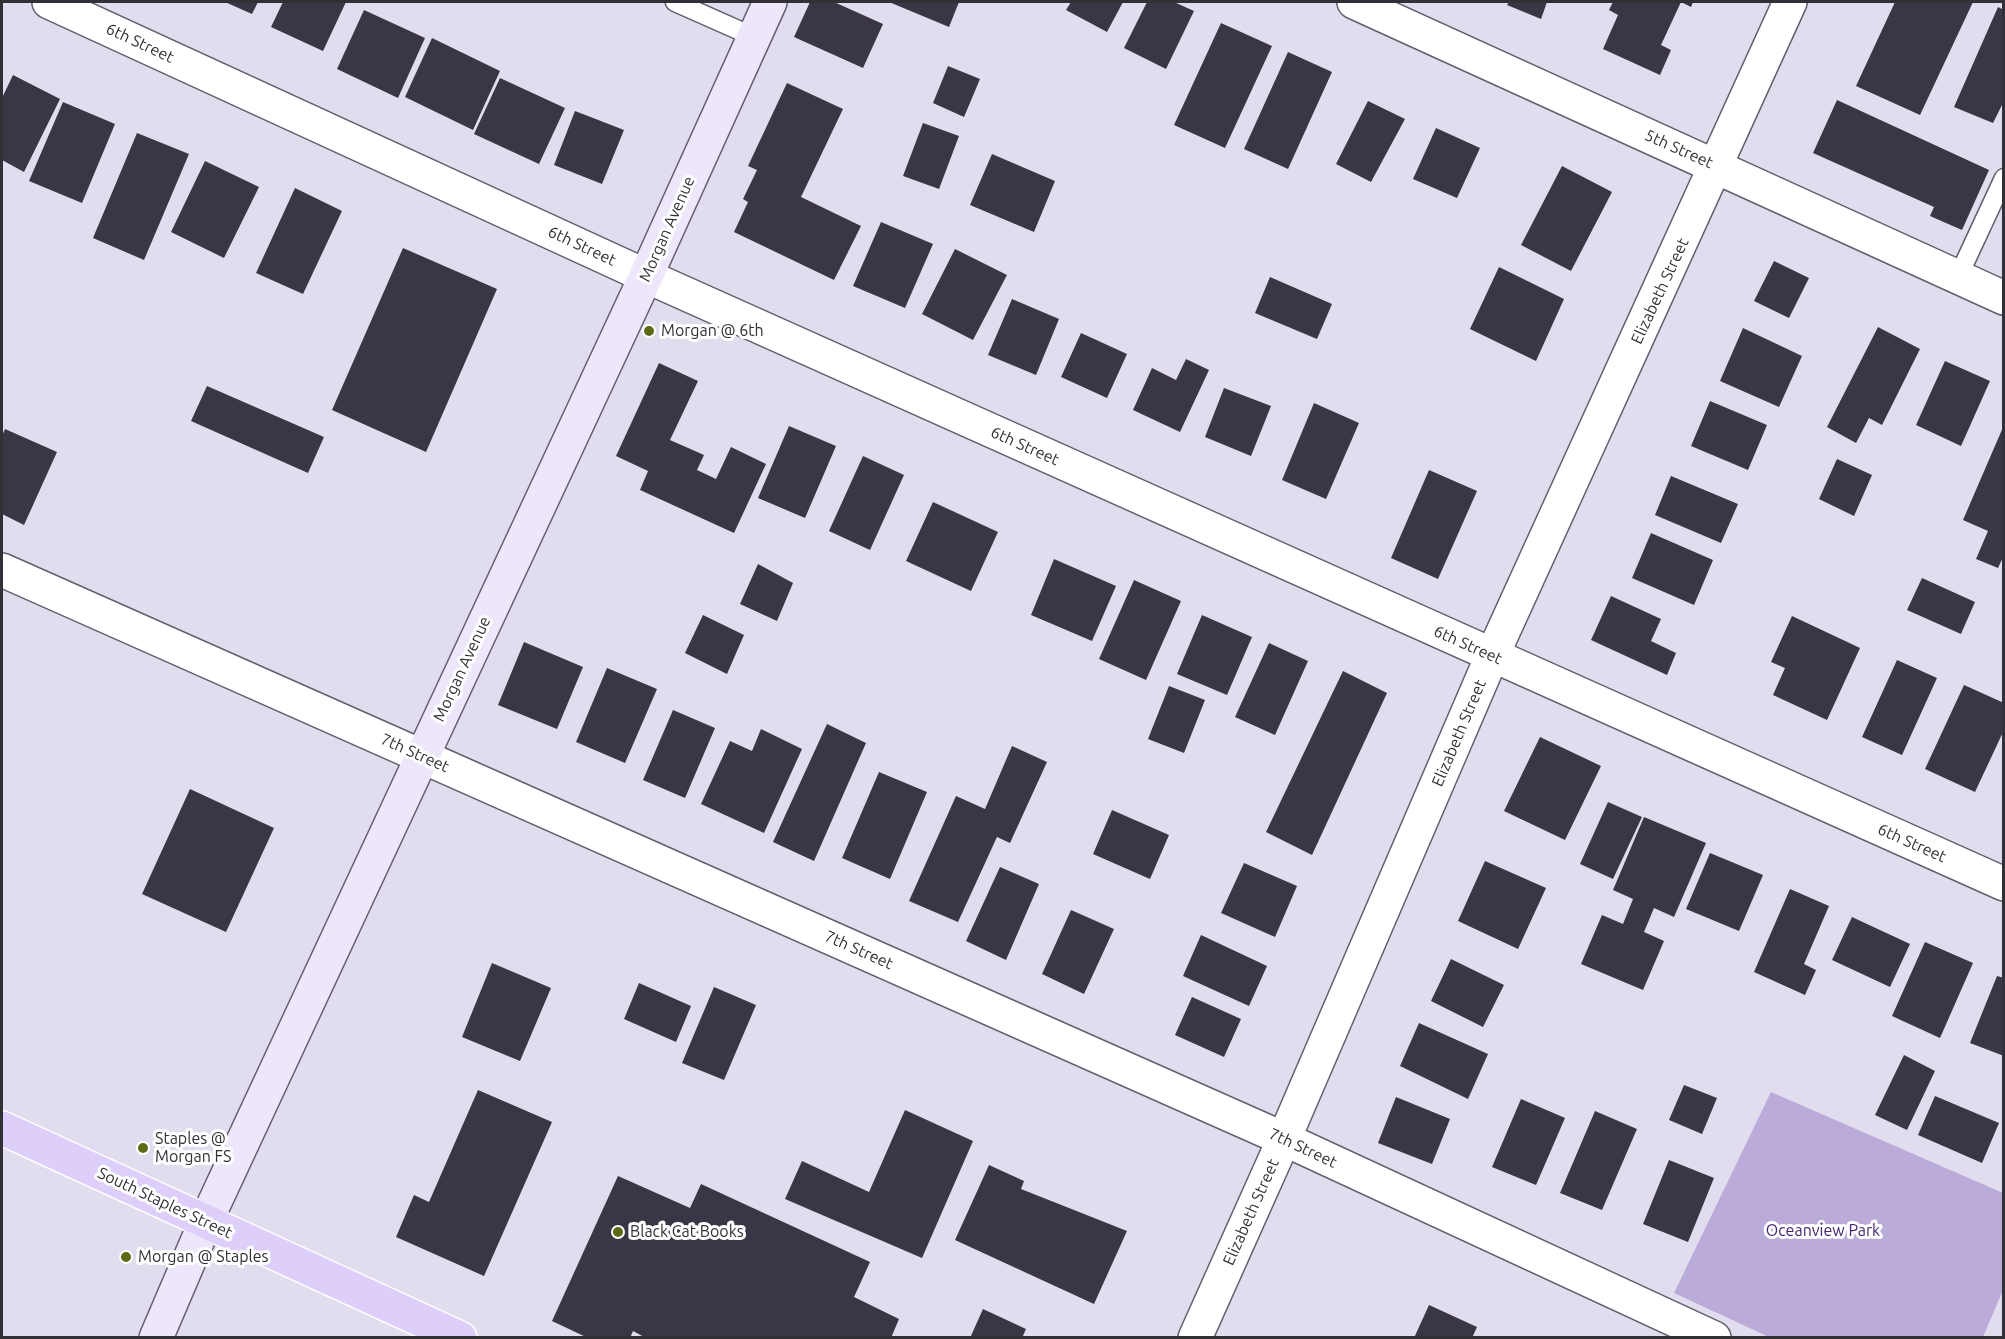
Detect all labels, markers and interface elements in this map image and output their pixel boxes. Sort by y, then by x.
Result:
street label: 6th Street [103,19,177,67]
street label: 5th Street [1642,125,1716,173]
street label: Morgan Avenue [635,173,699,285]
street label: 6th Street [545,222,619,270]
street label: Elizabeth Street [1627,235,1693,347]
place label: Morgan @ 6th [661,321,764,341]
marker: Morgan @ 6th [642,324,656,338]
street label: 6th Street [988,422,1062,470]
street label: Morgan Avenue [429,614,495,724]
street label: 6th Street [1431,621,1505,669]
street label: Elizabeth Street [1428,677,1490,789]
street label: 7th Street [378,729,452,777]
street label: 6th Street [1875,819,1949,867]
street label: 7th Street [822,926,896,974]
street label: 7th Street [1266,1124,1340,1172]
place label: Staples @ Morgan FS [155,1129,231,1167]
marker: Staples @ Morgan FS [136,1141,150,1155]
street label: Elizabeth Street [1219,1156,1283,1268]
street label: South Staples Street [95,1163,235,1243]
park label: Oceanview Park [1766,1221,1880,1241]
place label: Black Cat Books [630,1222,744,1242]
marker: Black Cat Books [611,1225,625,1239]
place label: Morgan @ Staples [138,1247,268,1267]
marker: Morgan @ Staples [119,1250,133,1264]

